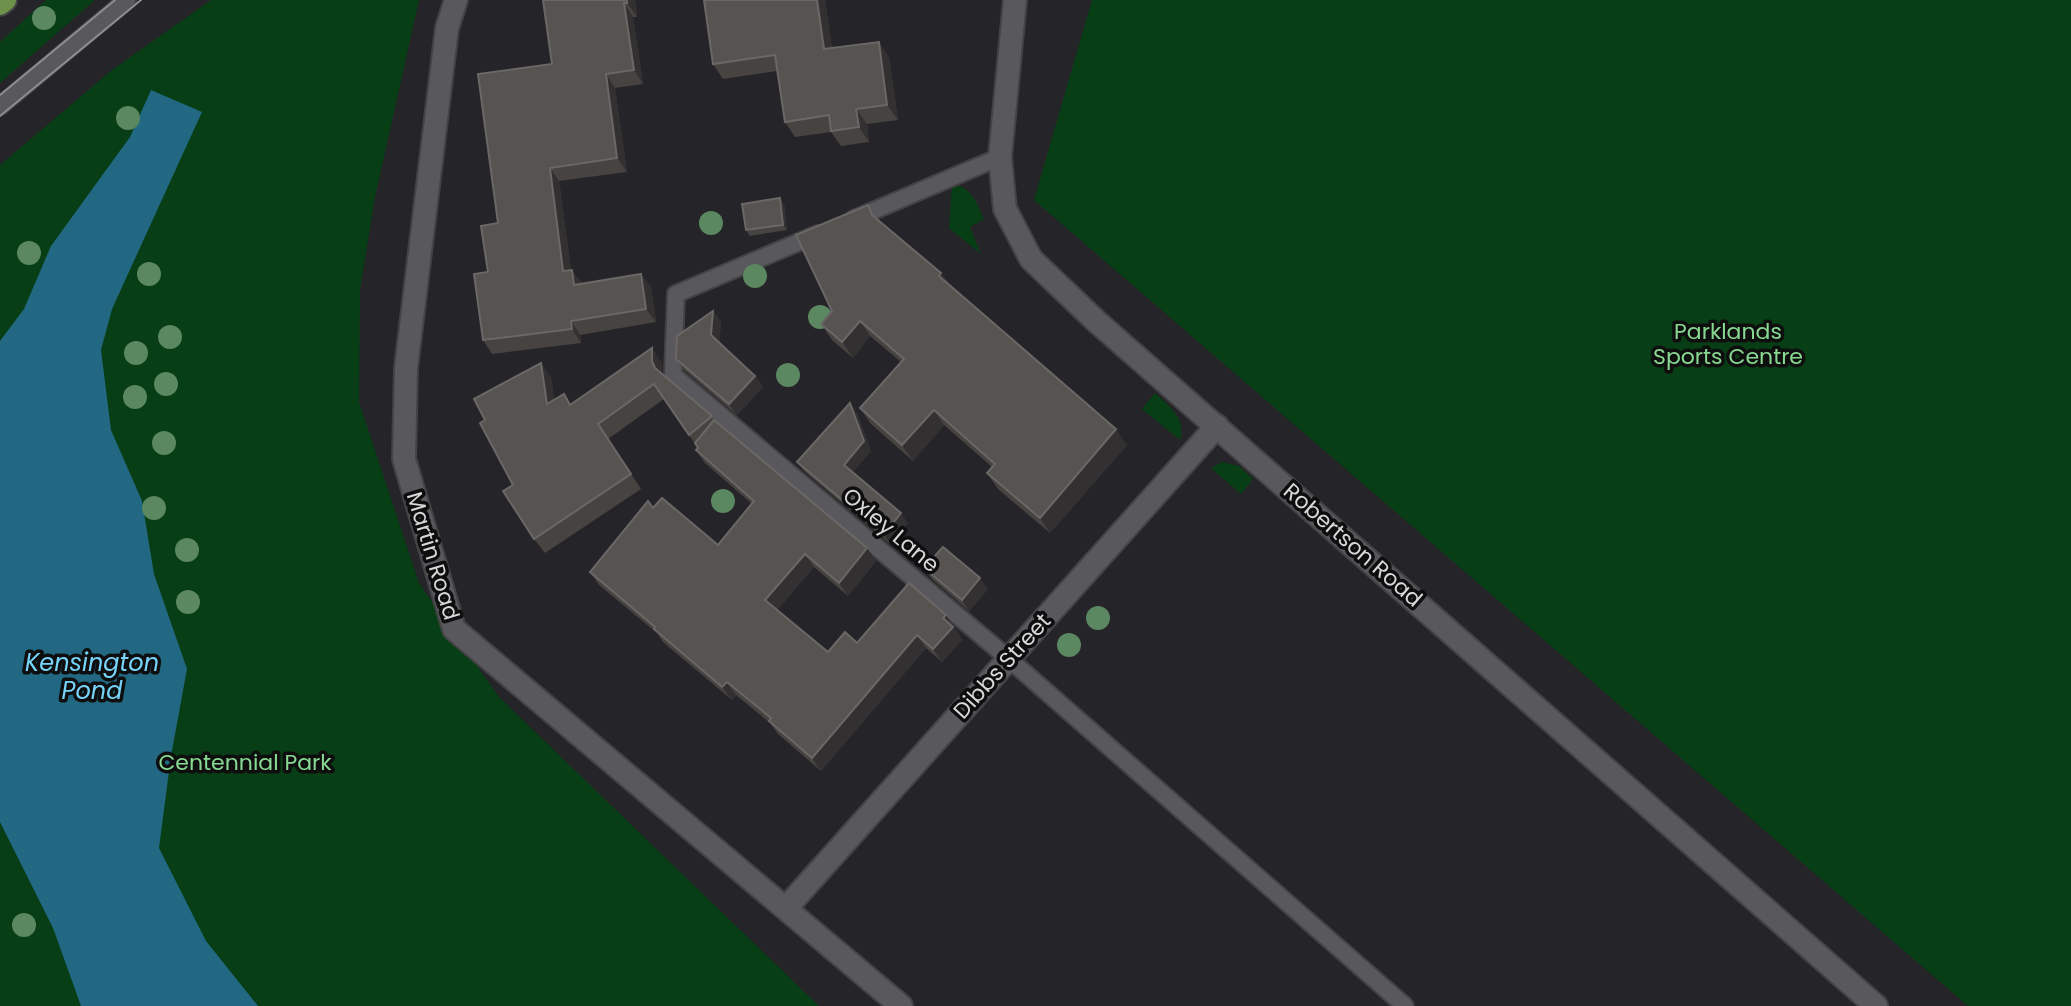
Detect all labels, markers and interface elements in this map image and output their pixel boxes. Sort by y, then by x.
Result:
park label: Parklands Sports Centre [1653,316,1803,372]
street label: Robertson Road [1277,476,1429,614]
street label: Oxley Lane [836,480,946,580]
street label: Martin Road [399,488,467,624]
street label: Dibbs Street [946,606,1058,726]
water label: Kensington Pond [25,646,159,707]
park label: Centennial Park [158,747,332,778]

